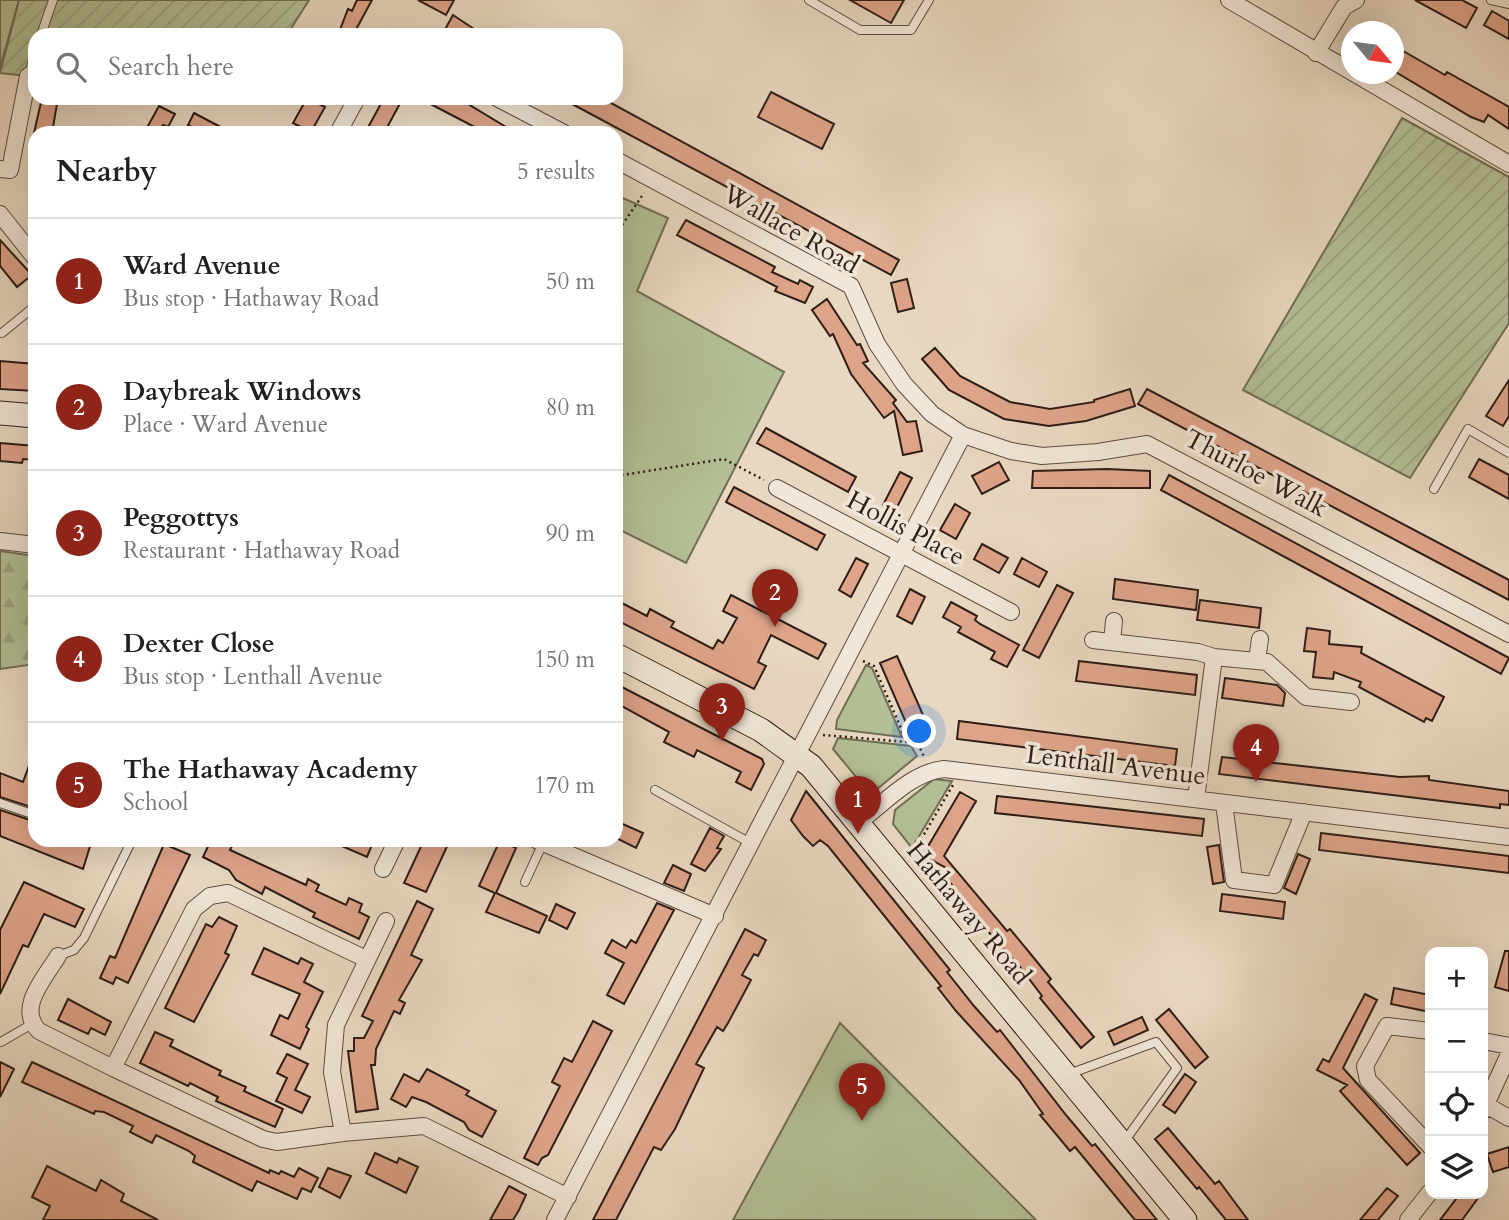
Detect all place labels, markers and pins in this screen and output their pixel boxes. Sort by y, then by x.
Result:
pin: 2 [752,569,798,627]
pin: 3 [699,683,745,741]
pin: 4 [1233,724,1279,782]
pin: 1 [835,776,881,834]
pin: 5 [839,1063,885,1121]

